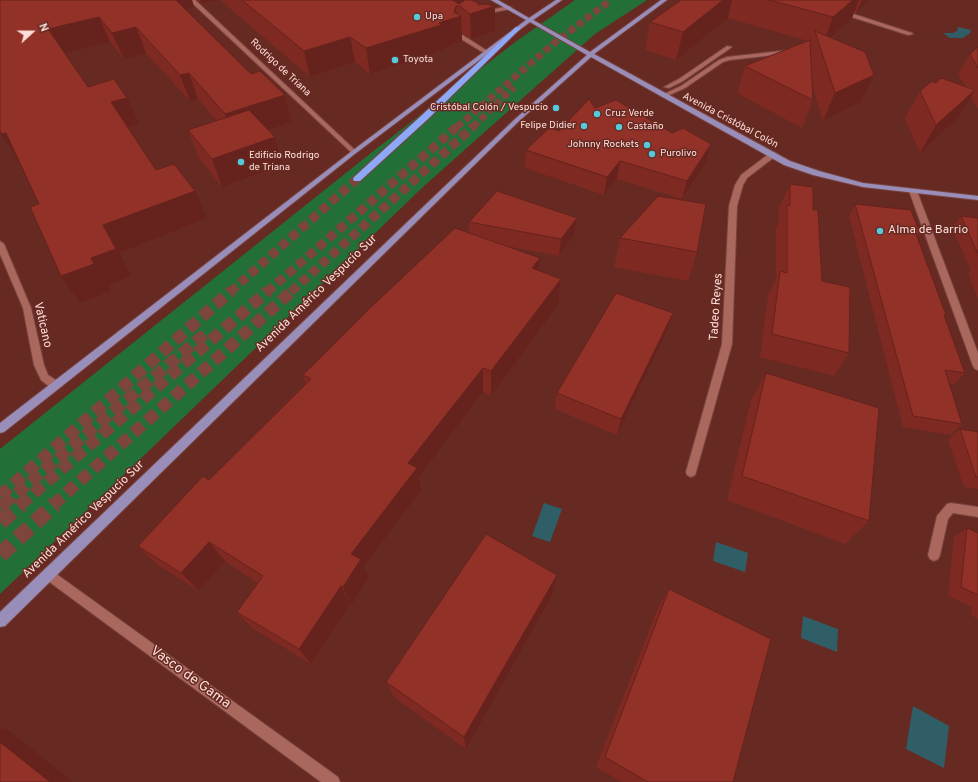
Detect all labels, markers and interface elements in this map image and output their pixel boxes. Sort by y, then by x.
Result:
place label: Upa [425,11,443,23]
north arrow [12,12,52,52]
marker: Upa [412,12,422,22]
text: N [35,22,51,34]
street label: Rodrigo de Triana [247,37,313,99]
place label: Toyota [403,54,433,66]
marker: Toyota [390,55,400,65]
street label: Avenida Cristóbal Colón [680,91,780,151]
place label: Cristóbal Colón / Vespucio [430,102,548,114]
marker: Cristóbal Colón / Vespucio [551,103,561,113]
place label: Cruz Verde [605,108,654,120]
marker: Cruz Verde [592,109,602,119]
place label: Felipe Didier [520,120,576,132]
marker: Felipe Didier [579,121,589,131]
place label: Castaño [627,121,664,133]
marker: Castaño [614,122,624,132]
place label: Johnny Rockets [567,139,639,151]
marker: Johnny Rockets [642,140,652,150]
place label: Purolivo [660,148,697,160]
marker: Purolivo [647,149,657,159]
place label: Edificio Rodrigo de Triana [249,150,319,174]
marker: Edificio Rodrigo de Triana [236,157,246,167]
place label: Alma de Barrio [888,224,968,238]
marker: Alma de Barrio [875,226,885,236]
street label: Avenida Américo Vespucio Sur [253,232,381,356]
street label: Tadeo Reyes [707,273,727,341]
street label: Vaticano [30,301,54,349]
street label: Avenida Américo Vespucio Sur [20,458,148,582]
street label: Vasco de Gama [147,643,233,713]

